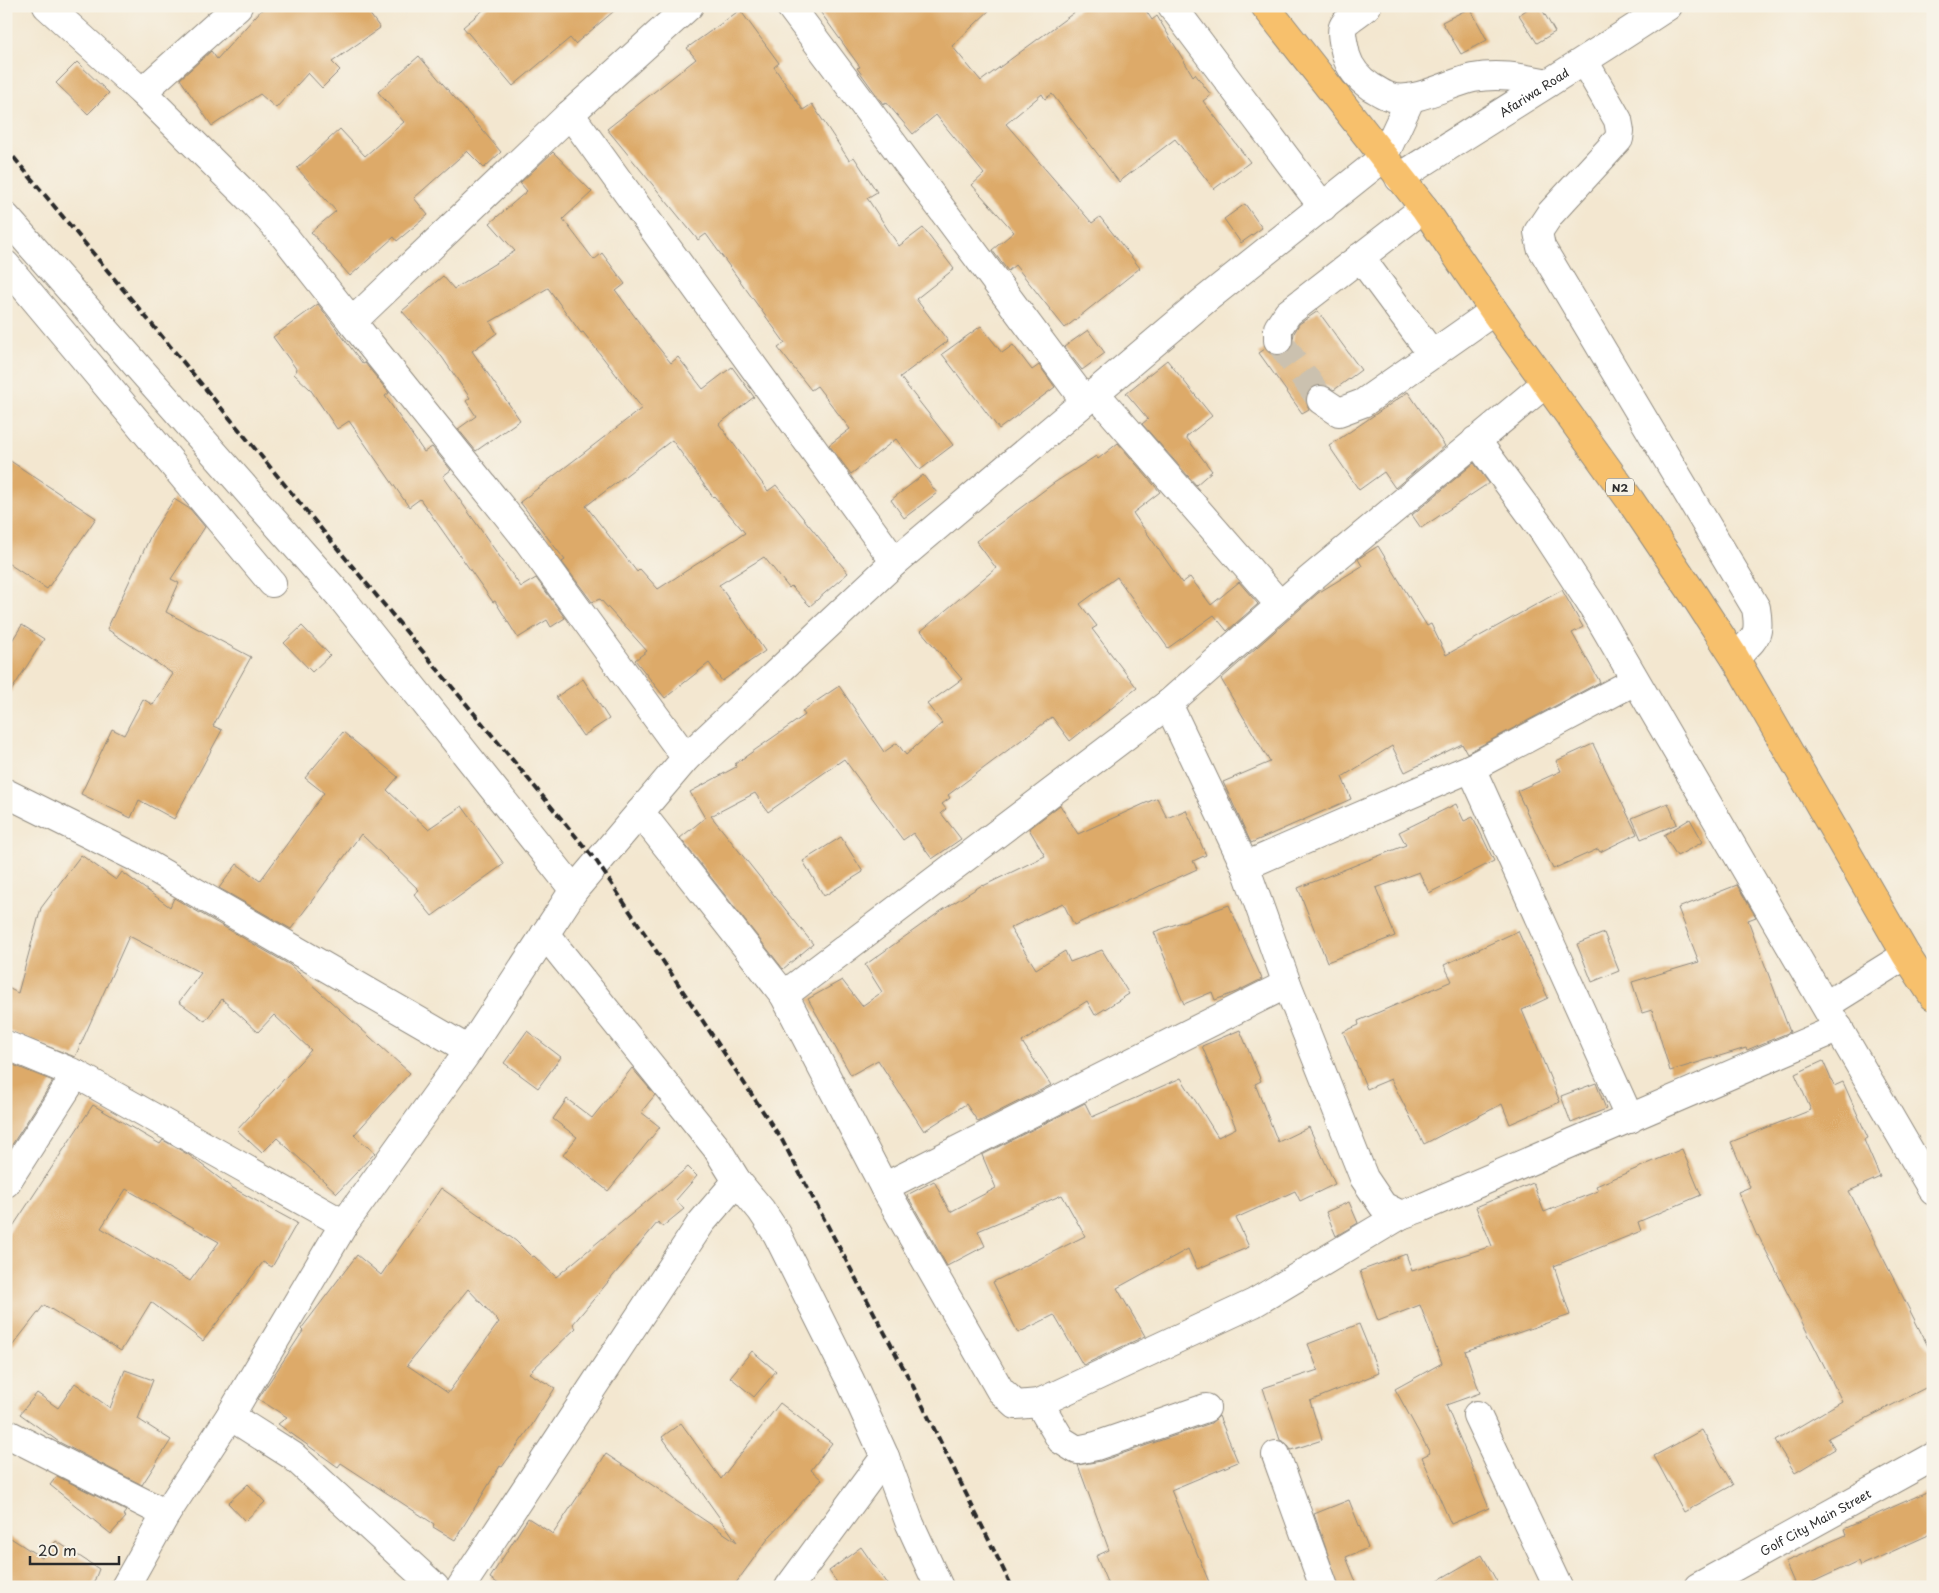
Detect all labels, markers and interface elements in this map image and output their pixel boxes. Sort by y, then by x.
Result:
street label: Afariwa Road [1496,63,1572,121]
road number: N2 [1606,478,1634,496]
street label: Golf City Main Street [1756,1484,1874,1560]
scale bar [30,1533,119,1565]
text: 20 m [38,1538,77,1561]

